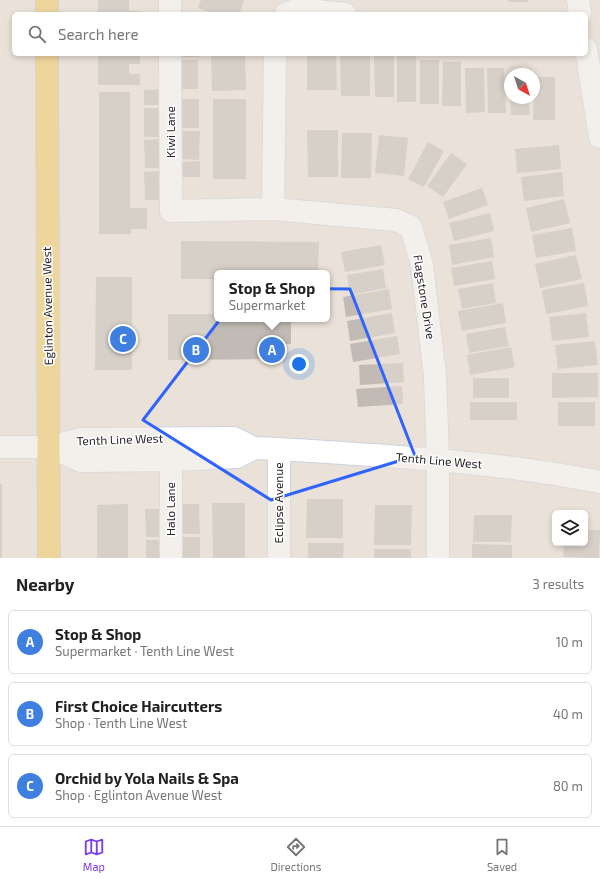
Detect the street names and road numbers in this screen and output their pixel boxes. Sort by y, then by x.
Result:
street label: Kiwi Lane [163,106,177,158]
street label: Eglinton Avenue West [39,246,55,365]
street label: Flagstone Drive [411,254,439,340]
street label: Tenth Line West [76,430,164,448]
street label: Tenth Line West [395,449,483,471]
street label: Eclipse Avenue [271,462,285,544]
street label: Halo Lane [163,482,177,536]

